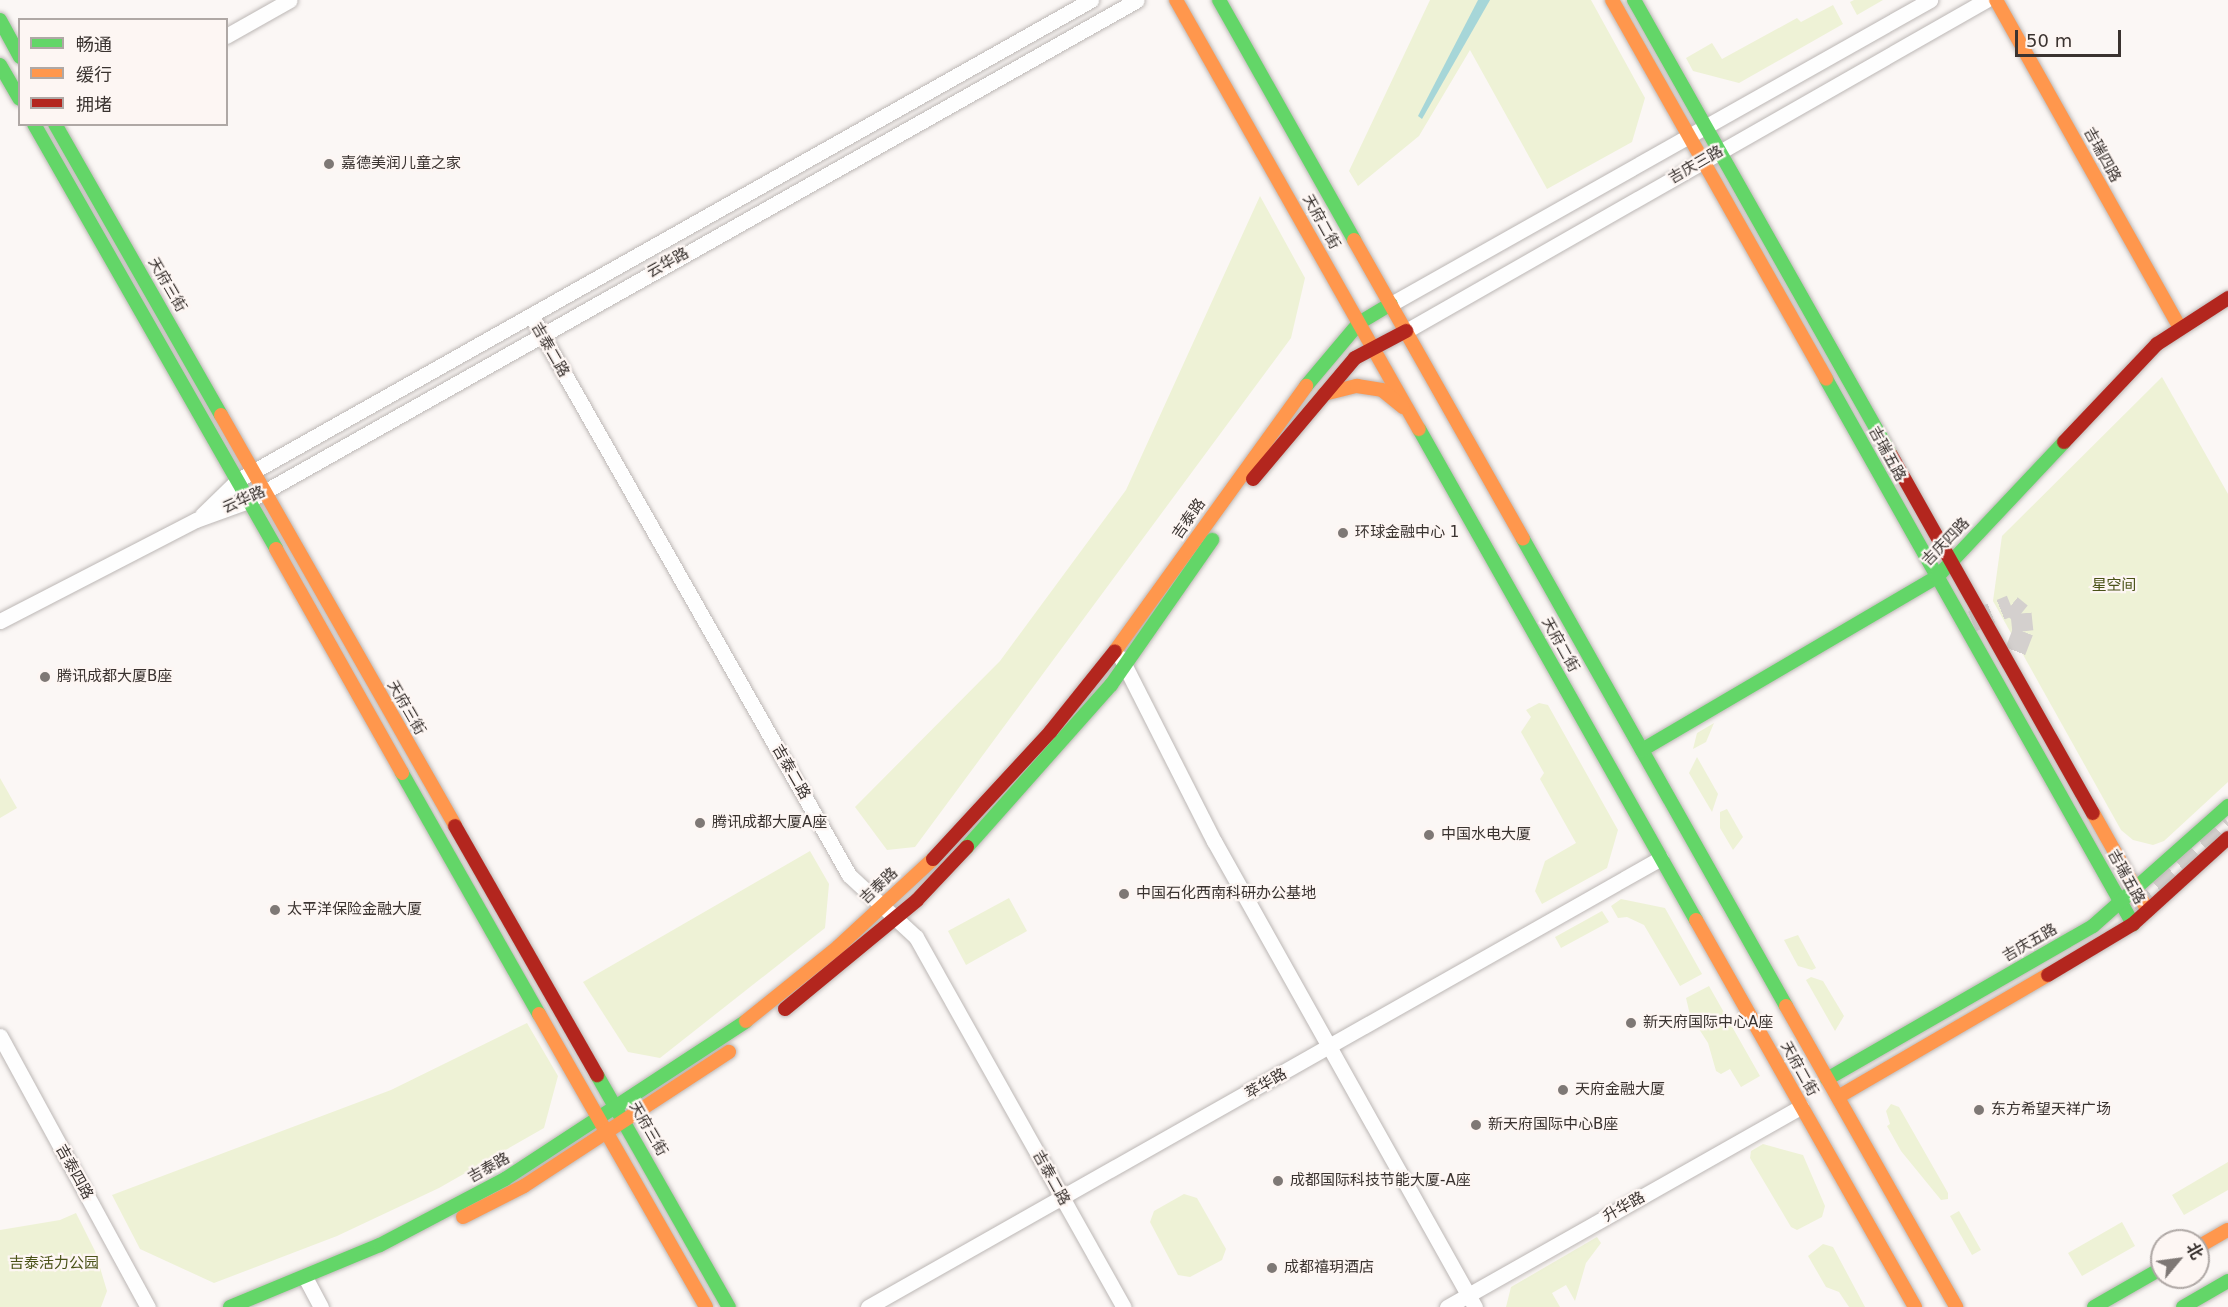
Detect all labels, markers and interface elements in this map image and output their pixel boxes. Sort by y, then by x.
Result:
legend [18,18,228,126]
scale bar [2018,18,2124,56]
text: 50 m [2026,30,2072,51]
text: 畅通 [76,34,112,55]
text: 缓行 [76,64,112,85]
text: 拥堵 [76,94,112,115]
street label: 吉瑞四路 [2080,124,2124,186]
street label: 吉庆三路 [1666,142,1726,188]
place label: 嘉德美润儿童之家 [341,155,461,173]
marker: 嘉德美润儿童之家 [322,157,336,171]
street label: 天府二街 [1299,191,1343,253]
street label: 云华路 [644,244,692,282]
street label: 天府三街 [144,255,190,315]
street label: 吉泰二路 [527,320,573,380]
street label: 吉瑞五路 [1865,423,1909,485]
street label: 云华路 [220,483,268,517]
street label: 吉泰路 [1169,495,1209,543]
street label: 吉庆四路 [1919,514,1973,570]
place label: 环球金融中心 1 [1355,524,1459,542]
marker: 环球金融中心 1 [1336,526,1350,540]
park label: 星空间 [2092,577,2136,595]
street label: 天府二街 [1538,614,1582,676]
place label: 腾讯成都大厦B座 [57,668,172,686]
marker: 腾讯成都大厦B座 [38,670,52,684]
street label: 天府三街 [383,678,429,738]
street label: 吉泰二路 [768,742,814,802]
place label: 腾讯成都大厦A座 [712,814,827,832]
marker: 腾讯成都大厦A座 [693,816,707,830]
place label: 中国水电大厦 [1441,826,1531,844]
marker: 中国水电大厦 [1422,828,1436,842]
street label: 吉瑞五路 [2104,846,2148,908]
street label: 吉泰路 [856,864,902,908]
place label: 中国石化西南科研办公基地 [1136,885,1316,903]
marker: 中国石化西南科研办公基地 [1117,887,1131,901]
place label: 太平洋保险金融大厦 [287,901,422,919]
marker: 太平洋保险金融大厦 [268,903,282,917]
street label: 吉庆五路 [2000,920,2060,966]
place label: 新天府国际中心A座 [1643,1014,1773,1032]
marker: 新天府国际中心A座 [1624,1016,1638,1030]
street label: 天府二街 [1777,1038,1821,1100]
street label: 萃华路 [1242,1065,1290,1103]
place label: 天府金融大厦 [1575,1081,1665,1099]
marker: 天府金融大厦 [1556,1083,1570,1097]
street label: 天府三街 [625,1099,671,1159]
place label: 东方希望天祥广场 [1991,1101,2111,1119]
marker: 东方希望天祥广场 [1972,1103,1986,1117]
place label: 新天府国际中心B座 [1488,1116,1618,1134]
marker: 新天府国际中心B座 [1469,1118,1483,1132]
street label: 吉泰四路 [52,1141,96,1203]
street label: 吉泰二路 [1029,1147,1073,1209]
street label: 吉泰路 [465,1149,513,1187]
place label: 成都国际科技节能大厦-A座 [1290,1172,1470,1190]
marker: 成都国际科技节能大厦-A座 [1271,1174,1285,1188]
street label: 升华路 [1600,1188,1648,1226]
north arrow [2150,1229,2210,1289]
text: 北 [2182,1239,2207,1263]
park label: 吉泰活力公园 [9,1255,99,1273]
place label: 成都禧玥酒店 [1284,1259,1374,1277]
marker: 成都禧玥酒店 [1265,1261,1279,1275]

